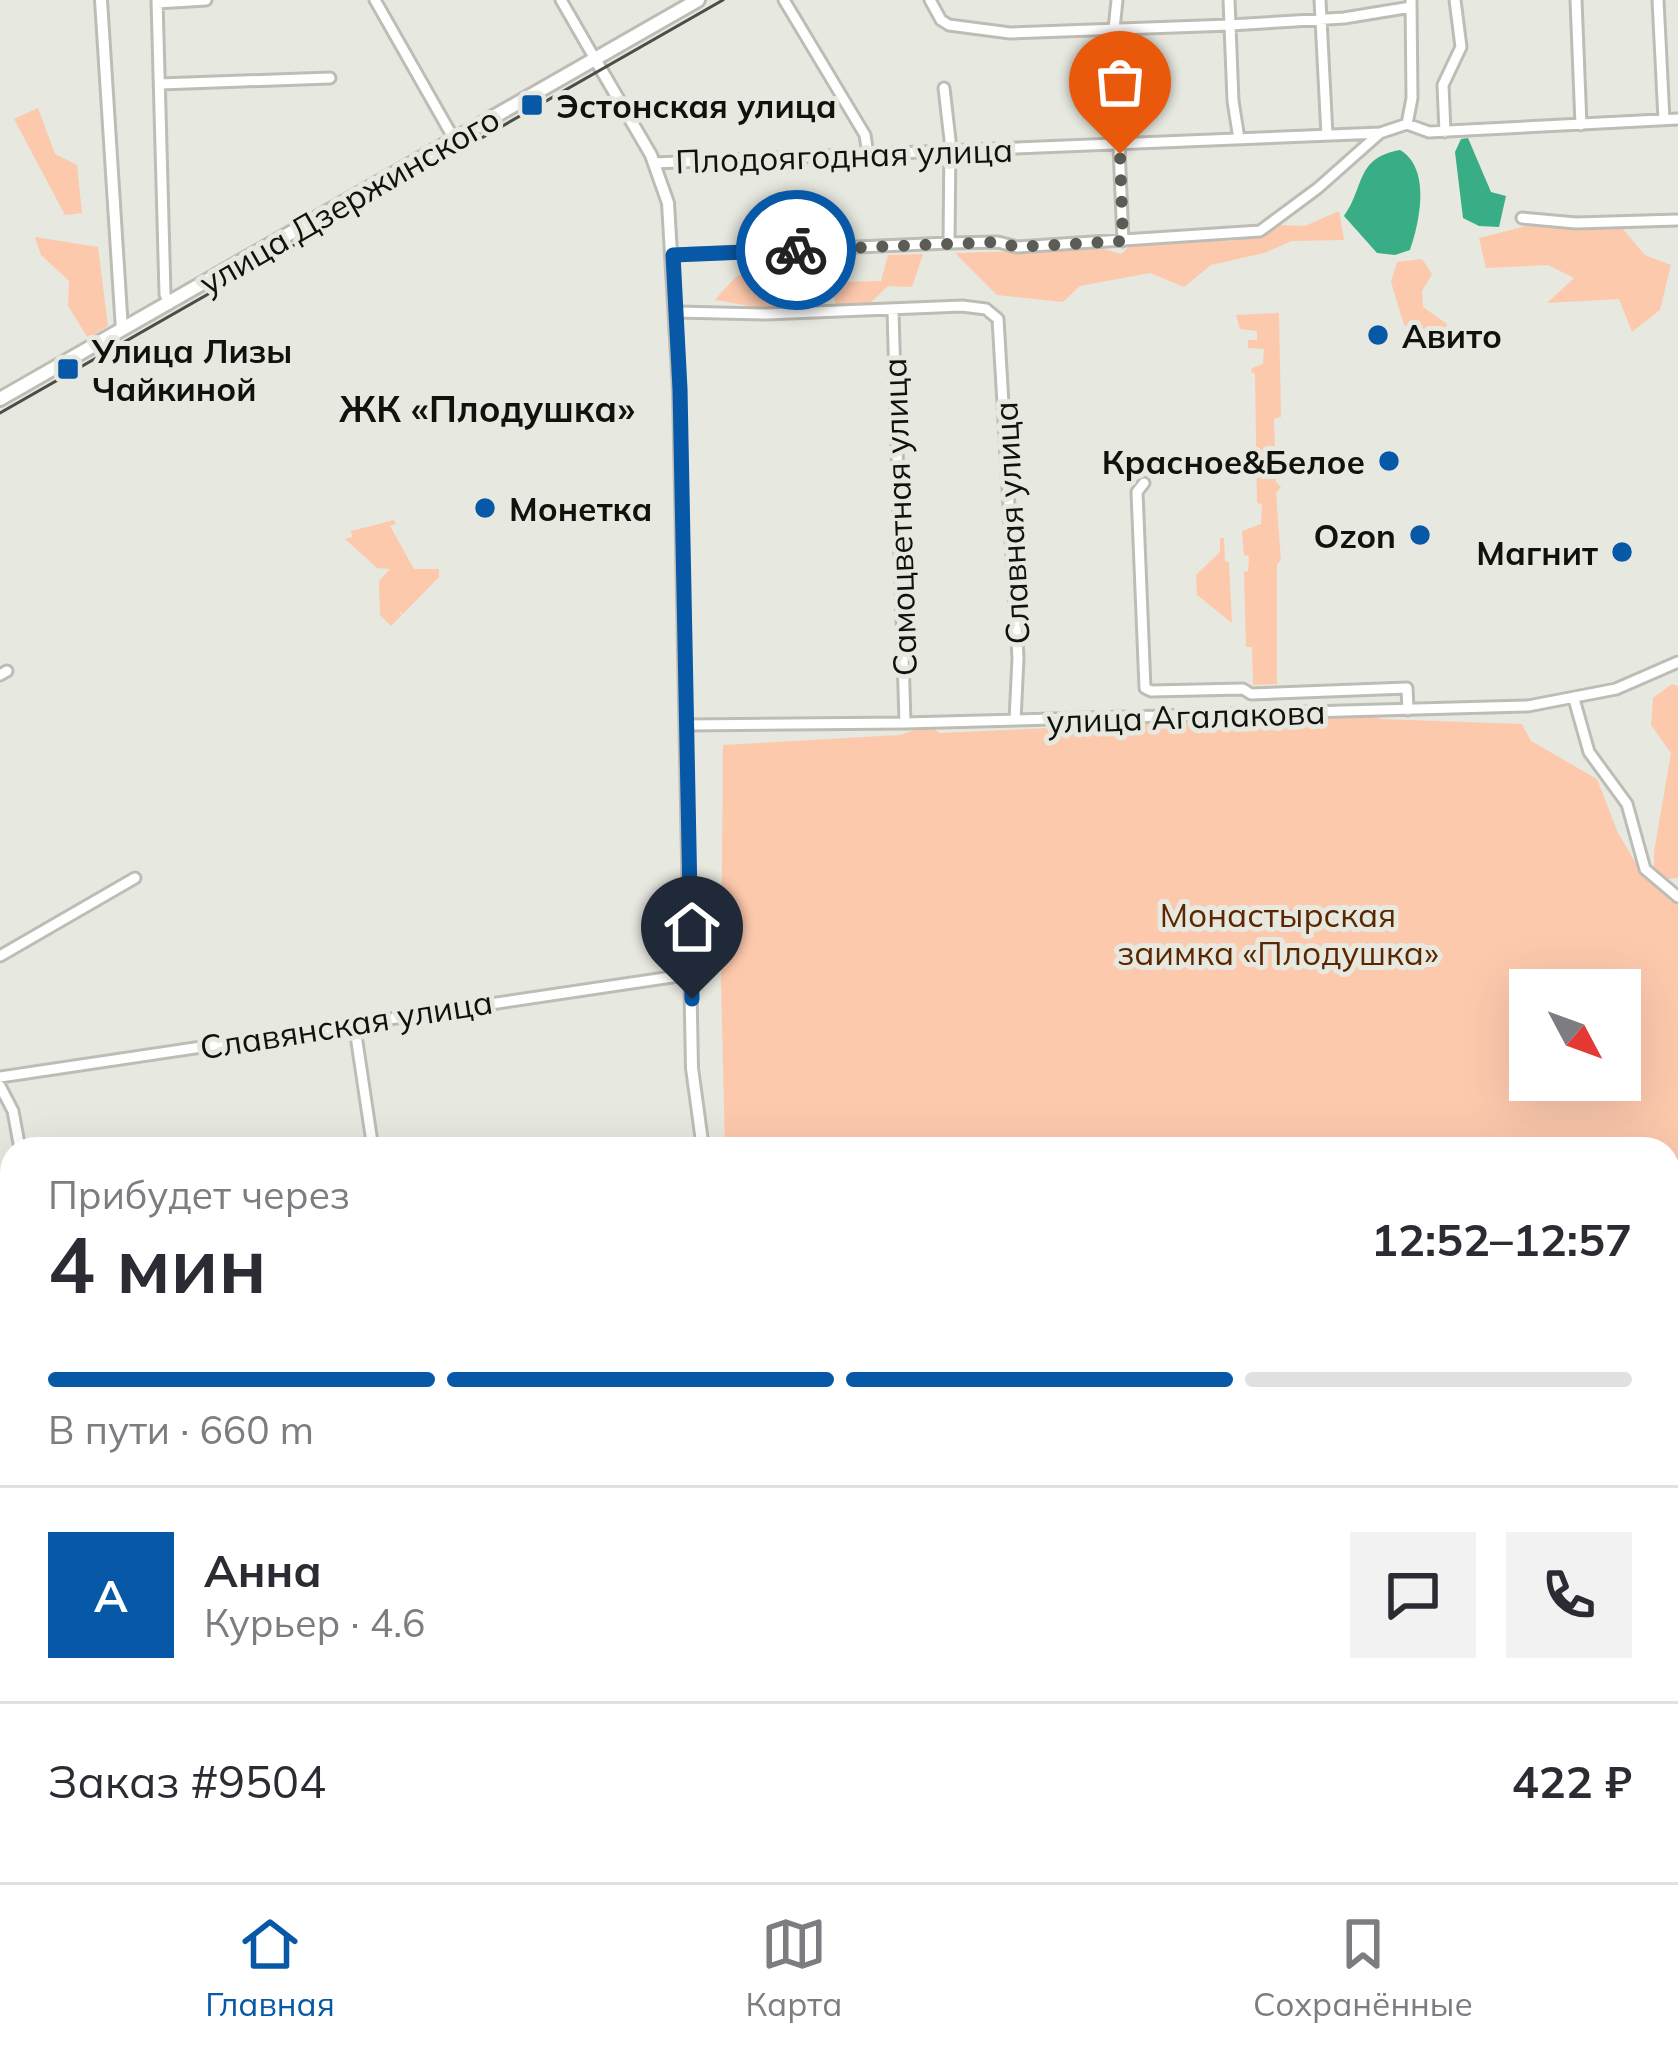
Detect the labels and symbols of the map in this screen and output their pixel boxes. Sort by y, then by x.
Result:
pin [1069,31,1171,154]
place label: Эстонская улица [556,85,837,126]
marker: Эстонская улица [519,92,545,118]
street label: улица Дзержинского [192,97,506,303]
street label: Плодоягодная улица [674,129,1014,181]
courier [736,190,856,310]
place label: Авито [1402,315,1502,356]
marker: Авито [1365,322,1391,348]
place label: Улица Лизы Чайкиной [91,330,292,409]
marker: Улица Лизы Чайкиной [55,356,81,382]
street label: Самоцветная улица [873,357,925,677]
district label: ЖК «Плодушка» [339,386,635,431]
street label: Славная улица [984,400,1038,646]
place label: Красное&Белое [1102,441,1365,482]
marker: Красное&Белое [1376,448,1402,474]
place label: Монетка [509,488,652,529]
marker: Монетка [472,495,498,521]
place label: Ozon [1314,515,1396,556]
marker: Ozon [1407,522,1433,548]
place label: Магнит [1476,532,1598,573]
marker: Магнит [1609,539,1635,565]
street label: улица Агалакова [1046,691,1326,741]
pin [641,876,743,999]
park label: Монастырская заимка «Плодушка» [1117,894,1439,973]
north arrow [1509,969,1641,1101]
street label: Славянская улица [197,981,495,1067]

